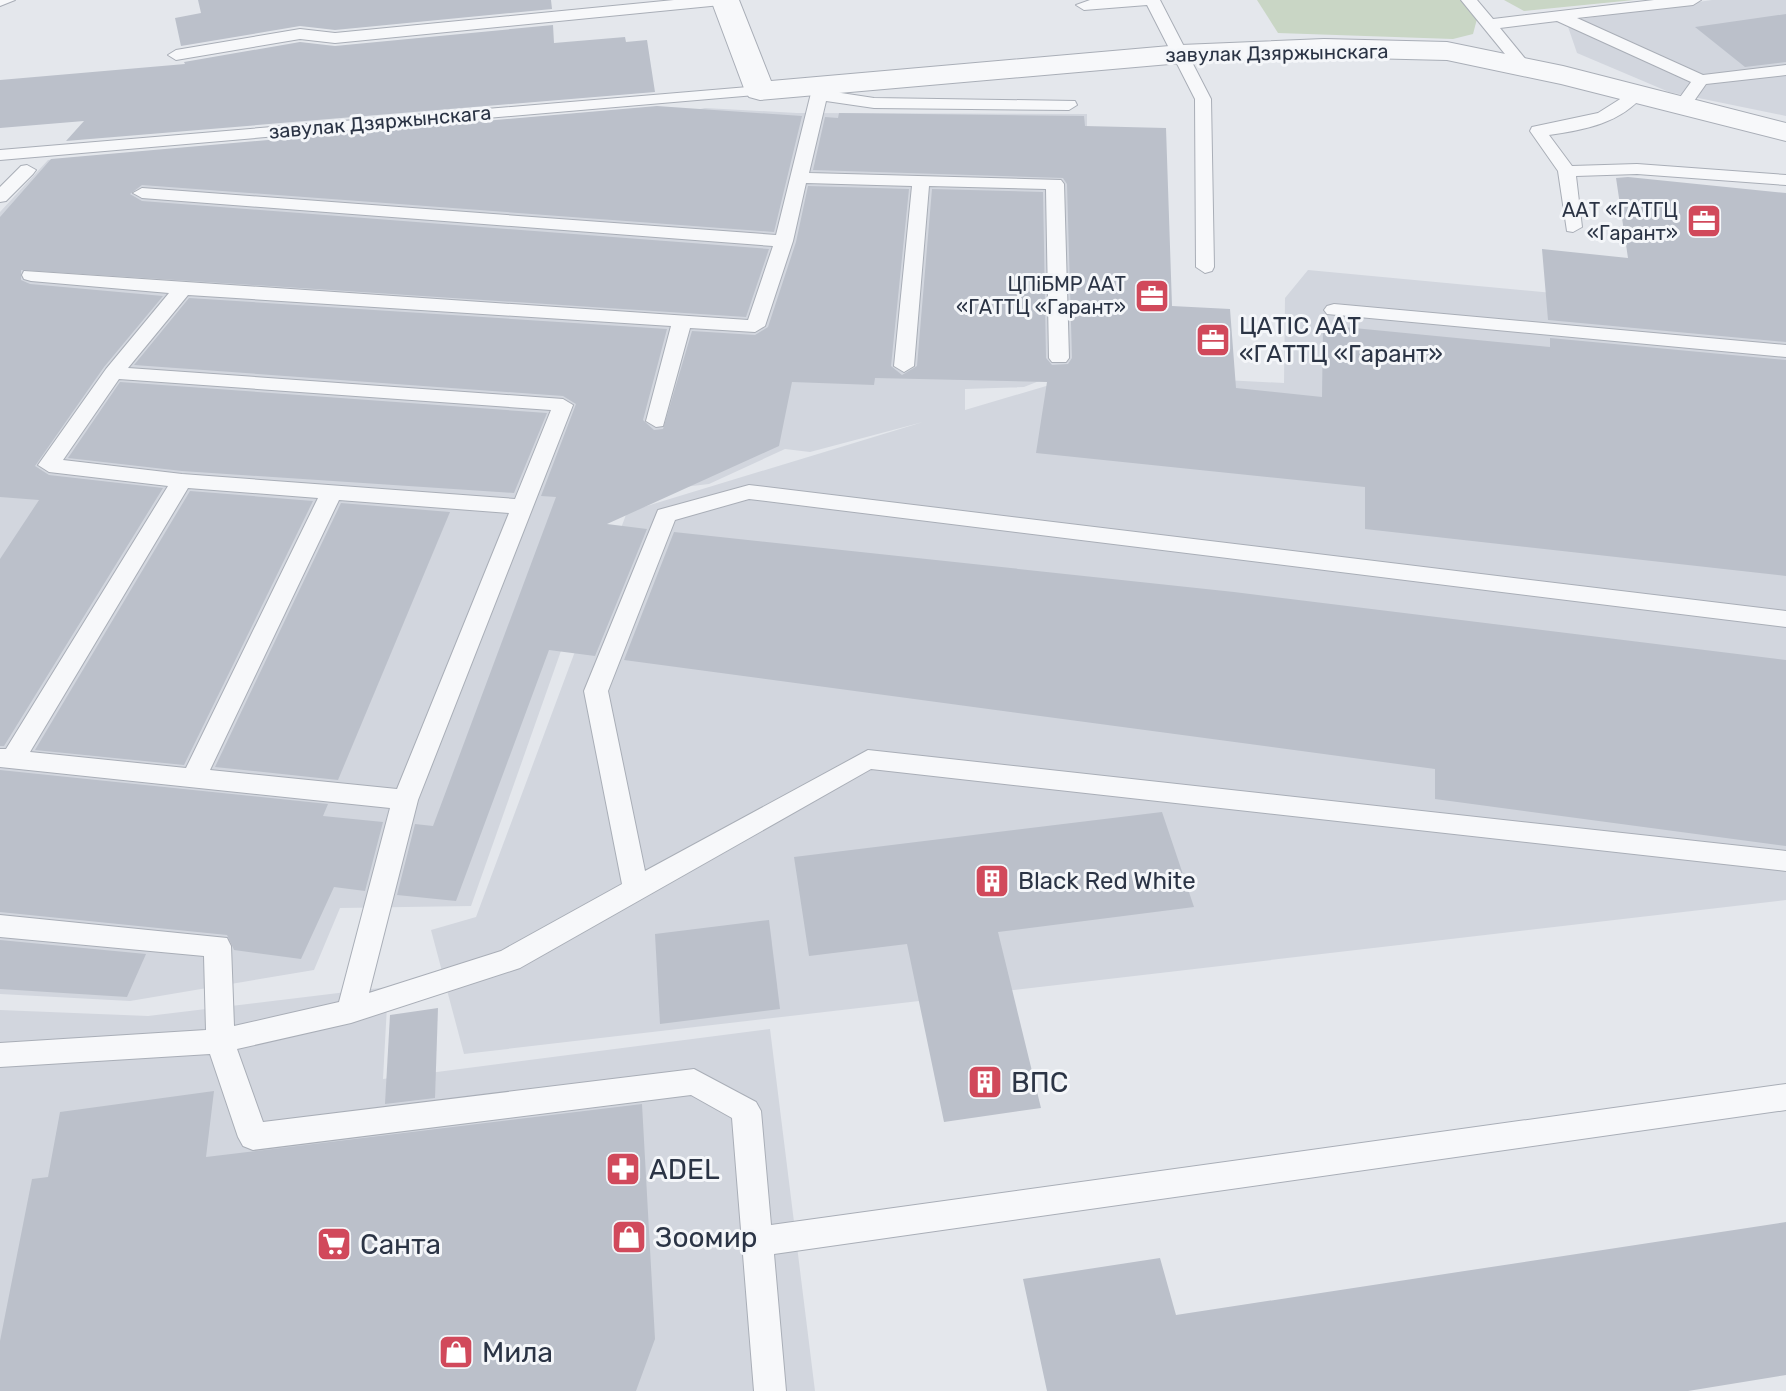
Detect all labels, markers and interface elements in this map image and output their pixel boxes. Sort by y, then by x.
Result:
street label: завулак Дзяржынскага [1165,39,1389,67]
street label: завулак Дзяржынскага [268,100,492,144]
place label: ААТ «ГАТГЦ «Гарант» [1562,198,1678,245]
office icon: ААТ «ГАТГЦ «Гарант» [1685,202,1723,240]
place label: ЦПіБМР ААТ «ГАТТЦ «Гарант» [956,272,1126,319]
office icon: ЦПіБМР ААТ «ГАТТЦ «Гарант» [1133,277,1171,315]
place label: ЦАТІС ААТ «ГАТТЦ «Гарант» [1239,312,1443,368]
office icon: ЦАТІС ААТ «ГАТТЦ «Гарант» [1194,321,1232,359]
building icon: Black Red White [973,862,1011,900]
place label: Black Red White [1018,867,1196,895]
building icon: ВПС [966,1063,1004,1101]
place label: ВПС [1011,1066,1068,1099]
pharmacy icon: ADEL [604,1150,642,1188]
place label: ADEL [649,1153,720,1186]
shop icon: Зоомир [610,1218,648,1256]
place label: Зоомир [655,1221,757,1254]
supermarket icon: Санта [315,1225,353,1263]
place label: Санта [360,1228,441,1261]
shop icon: Мила [437,1333,475,1371]
place label: Мила [482,1336,553,1369]

